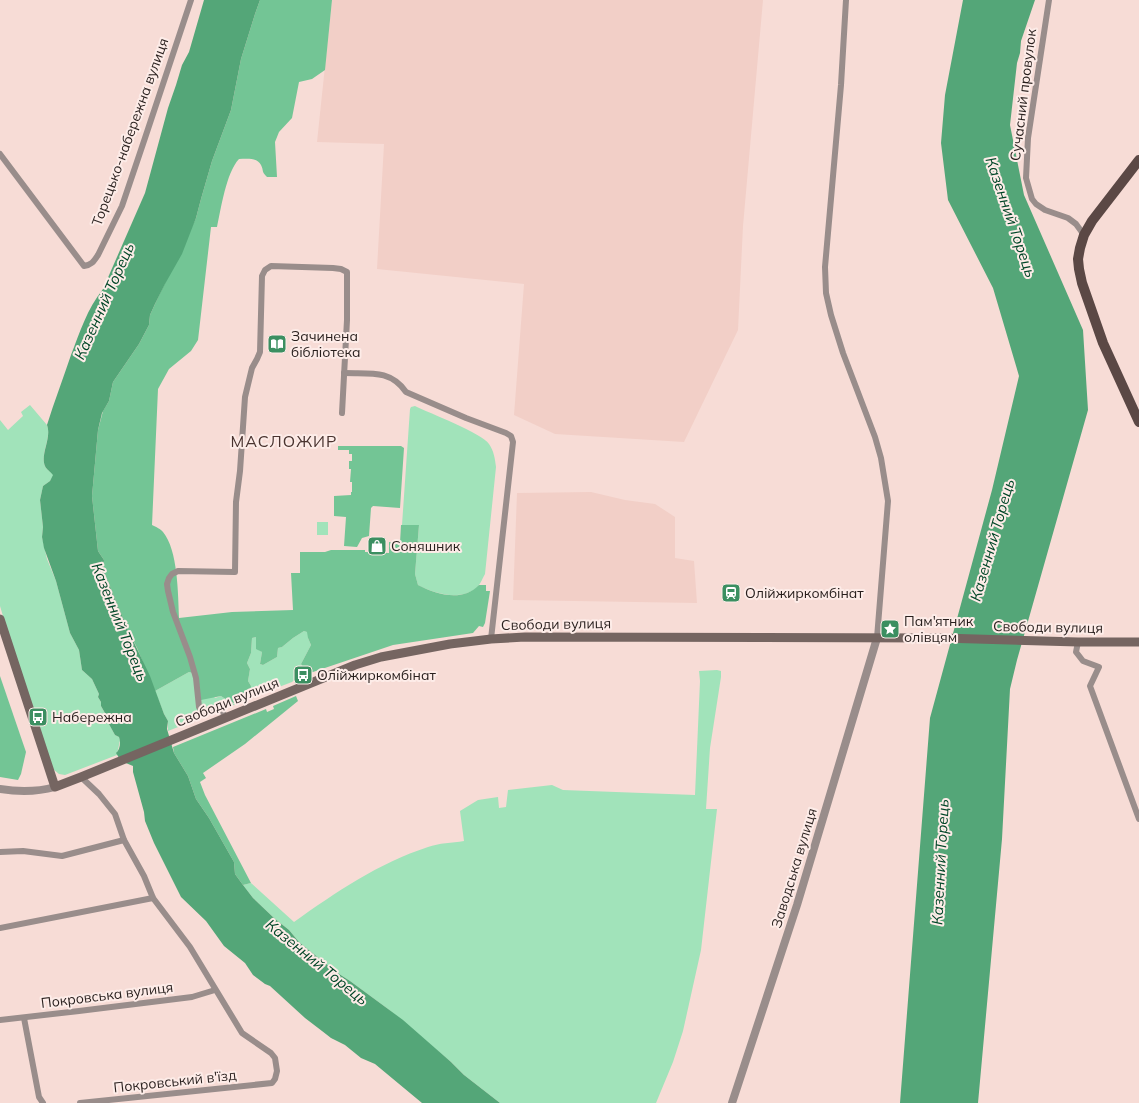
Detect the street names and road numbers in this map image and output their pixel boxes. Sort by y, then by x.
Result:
street label: Сучасний провулок [1006,27,1040,162]
street label: Торецько-набережна вулиця [88,36,172,228]
street label: Свободи вулиця [501,614,611,634]
street label: Свободи вулиця [993,617,1103,637]
street label: Свободи вулиця [173,673,281,731]
street label: Заводська вулиця [767,806,821,930]
street label: Покровська вулиця [40,978,174,1012]
street label: Покровський в'їзд [113,1066,238,1096]

